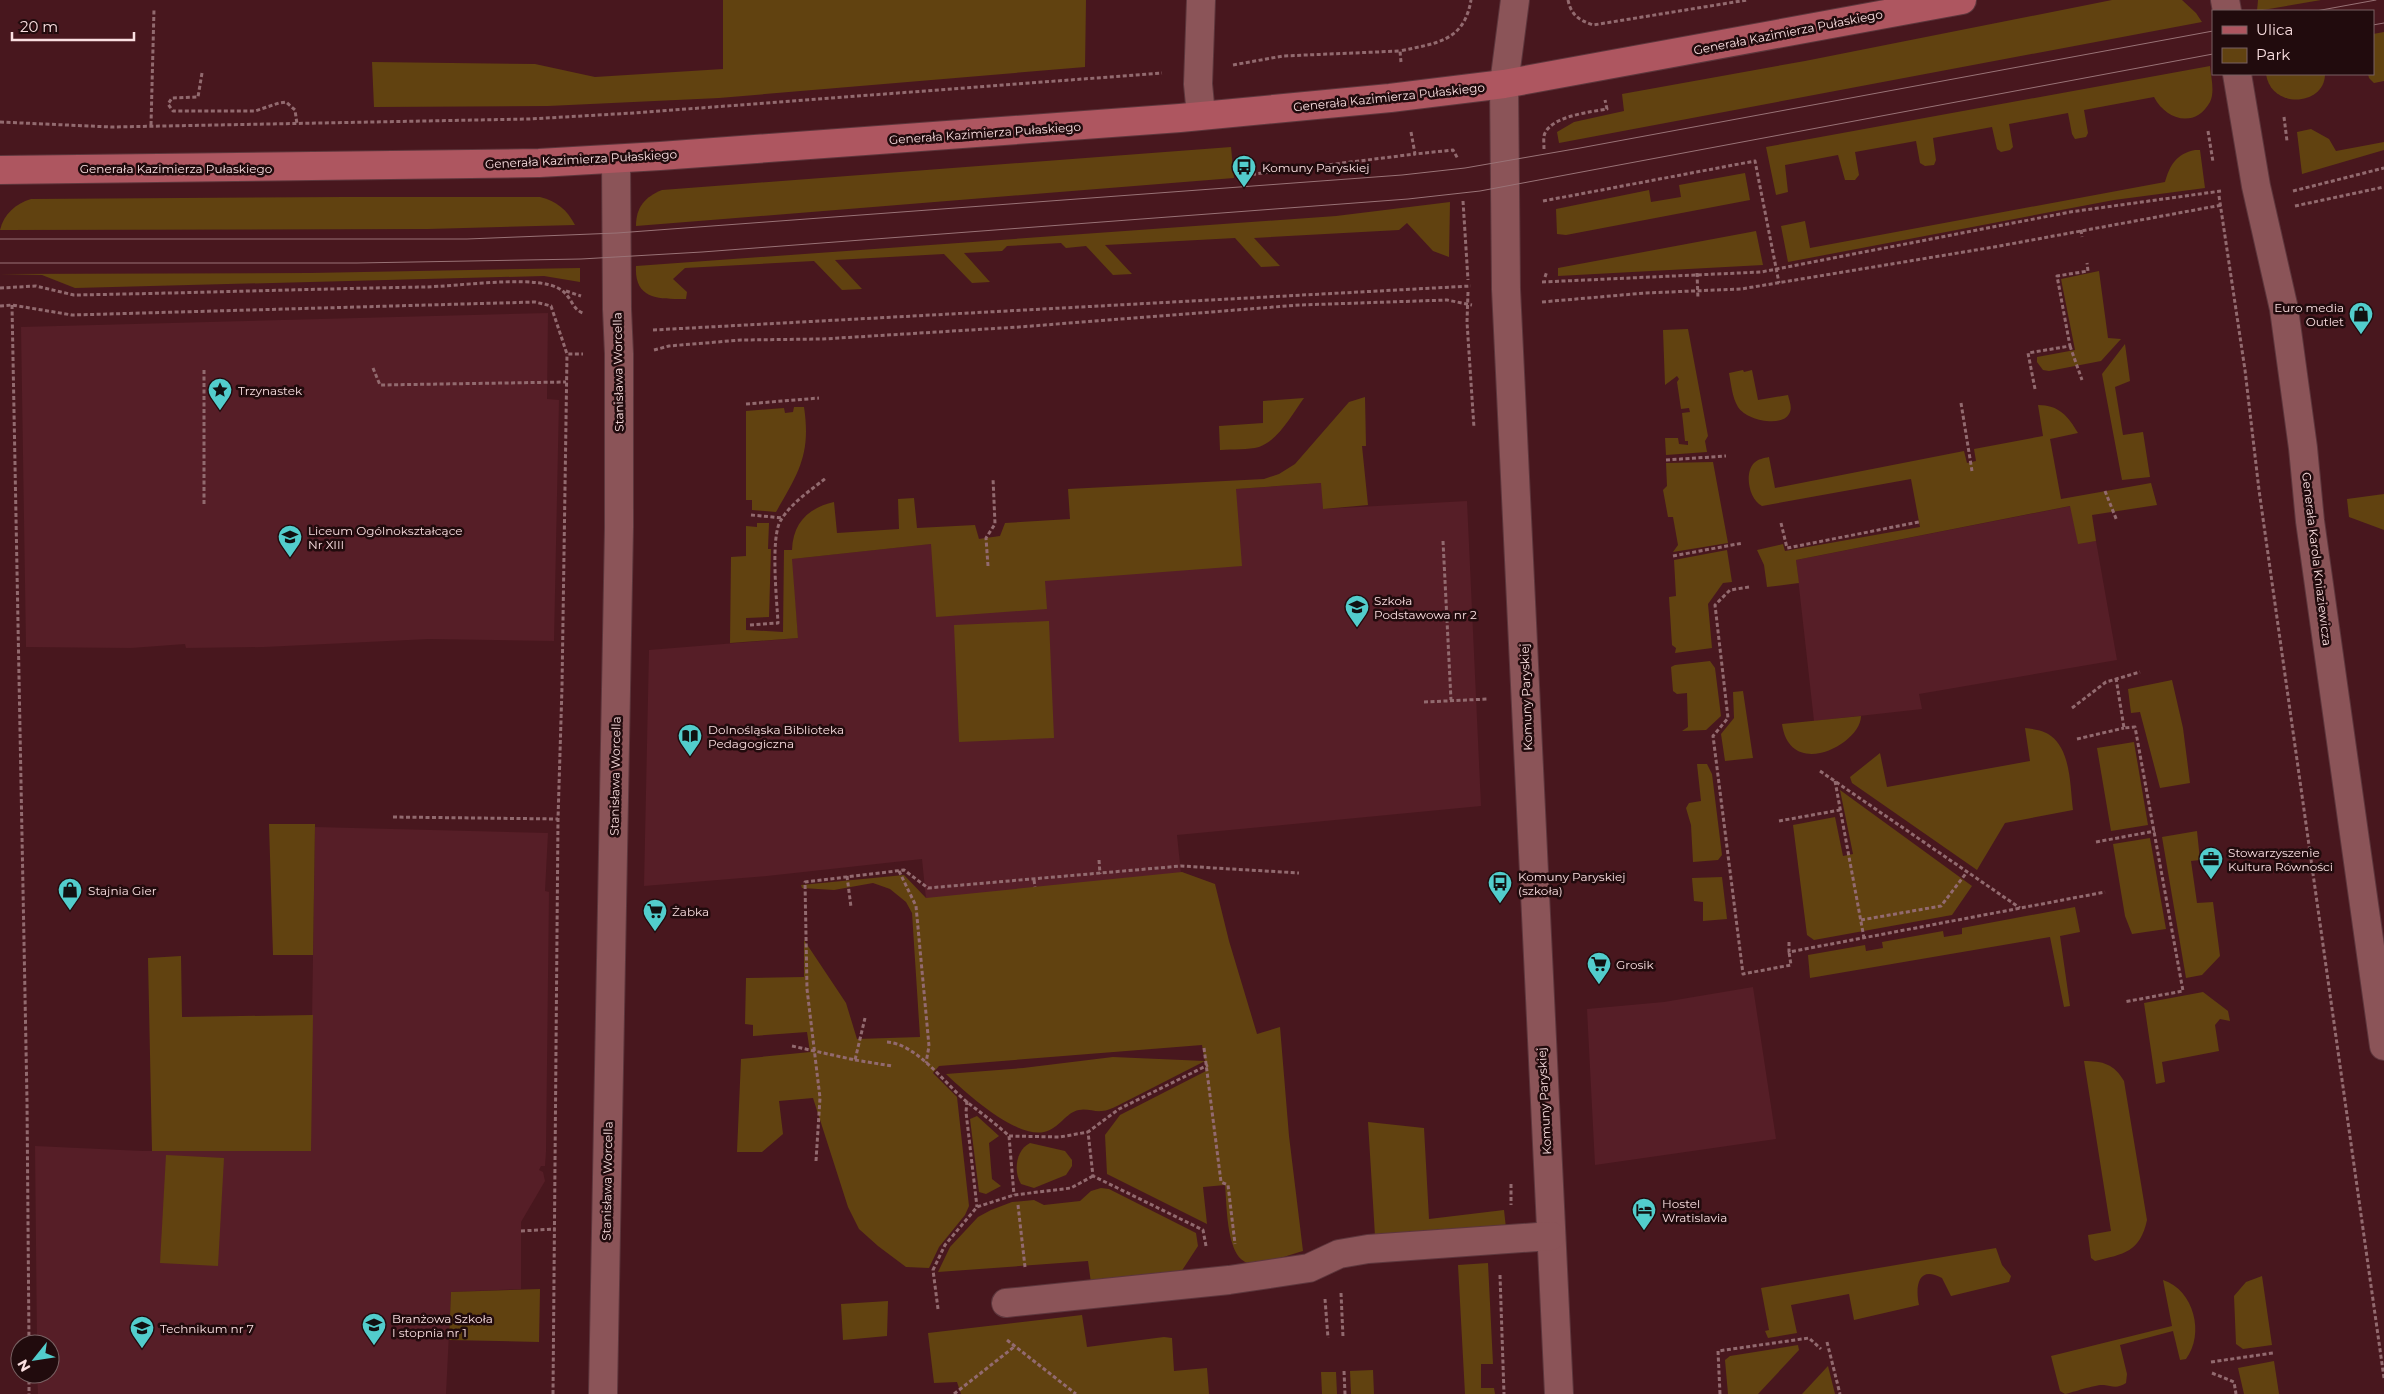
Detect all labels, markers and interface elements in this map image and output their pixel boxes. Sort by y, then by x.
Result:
street label: Generała Kazimierza Pułaskiego [1692,6,1884,58]
scale bar [12,10,135,42]
legend [2212,10,2374,75]
text: 20 m [20,17,58,36]
text: Ulica [2256,20,2293,39]
text: Park [2256,45,2290,64]
street label: Generała Kazimierza Pułaskiego [1293,79,1485,115]
street label: Generała Kazimierza Pułaskiego [889,119,1081,147]
street label: Generała Kazimierza Pułaskiego [485,146,677,172]
bus stop icon: Komuny Paryskiej [1231,154,1257,188]
place label: Komuny Paryskiej [1262,160,1370,175]
street label: Generała Kazimierza Pułaskiego [80,161,272,176]
place label: Euro media Outlet [2274,300,2344,329]
shop icon: Euro media Outlet [2348,301,2374,335]
street label: Stanisława Worcella [609,312,627,432]
place icon: Trzynastek [207,377,233,411]
place label: Trzynastek [238,383,303,398]
street label: Generała Karola Kniaziewicza [2299,471,2335,647]
place label: Liceum Ogólnokształcące Nr XIII [308,523,463,552]
school or university icon: Liceum Ogólnokształcące Nr XIII [277,524,303,558]
place label: Szkoła Podstawowa nr 2 [1374,593,1477,622]
school or university icon: Szkoła Podstawowa nr 2 [1344,594,1370,628]
street label: Komuny Paryskiej [1517,643,1535,751]
street label: Stanisława Worcella [606,716,624,836]
place label: Dolnośląska Biblioteka Pedagogiczna [708,722,844,751]
library icon: Dolnośląska Biblioteka Pedagogiczna [677,723,703,757]
place label: Stowarzyszenie Kultura Równości [2228,845,2333,874]
office icon: Stowarzyszenie Kultura Równości [2198,846,2224,880]
place label: Komuny Paryskiej (szkoła) [1518,869,1626,898]
bus stop icon: Komuny Paryskiej (szkoła) [1487,870,1513,904]
shop icon: Stajnia Gier [57,877,83,911]
place label: Stajnia Gier [88,883,157,898]
supermarket icon: Żabka [642,898,668,932]
place label: Żabka [672,904,709,919]
supermarket icon: Grosik [1586,951,1612,985]
place label: Grosik [1616,957,1655,972]
street label: Komuny Paryskiej [1534,1047,1554,1155]
street label: Stanisława Worcella [598,1121,616,1241]
place label: Hostel Wratislavia [1662,1196,1727,1225]
hotel icon: Hostel Wratislavia [1631,1197,1657,1231]
place label: Branżowa Szkoła I stopnia nr 1 [392,1311,493,1340]
school or university icon: Branżowa Szkoła I stopnia nr 1 [361,1312,387,1346]
school or university icon: Technikum nr 7 [129,1315,155,1349]
place label: Technikum nr 7 [160,1321,254,1336]
north arrow [10,1334,60,1384]
text: N [13,1356,34,1375]

